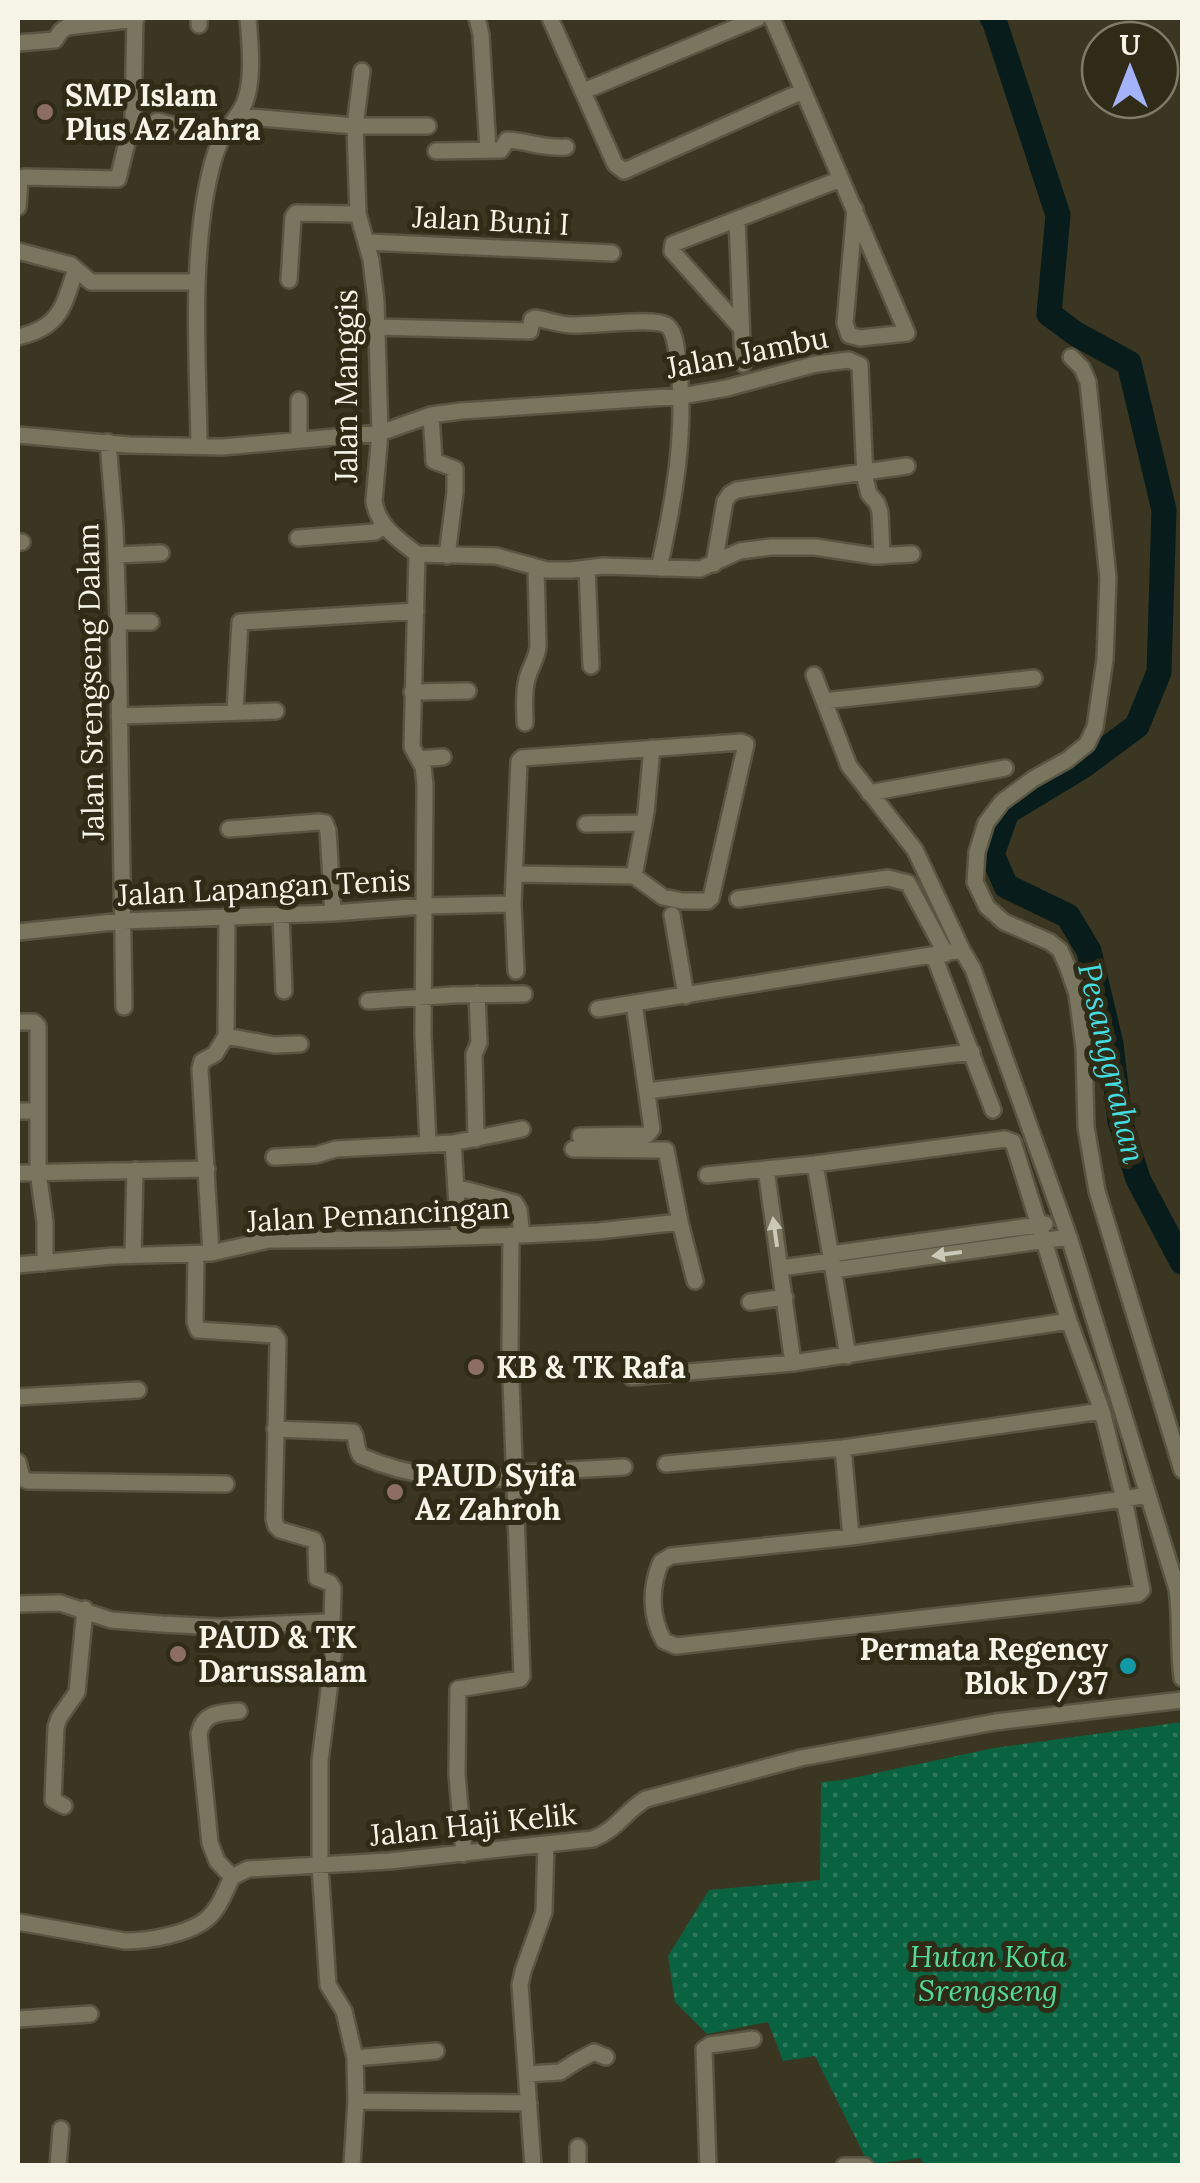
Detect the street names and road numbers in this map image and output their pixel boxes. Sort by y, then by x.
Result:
street label: Jalan Buni I [411,197,570,243]
street label: Jalan Manggis [327,289,366,484]
street label: Jalan Jambu [662,318,831,387]
street label: Jalan Srengseng Dalam [68,523,113,842]
street label: Jalan Lapangan Tenis [115,860,412,915]
street label: Jalan Pemancingan [244,1188,511,1241]
street label: Jalan Haji Kelik [367,1794,578,1855]

